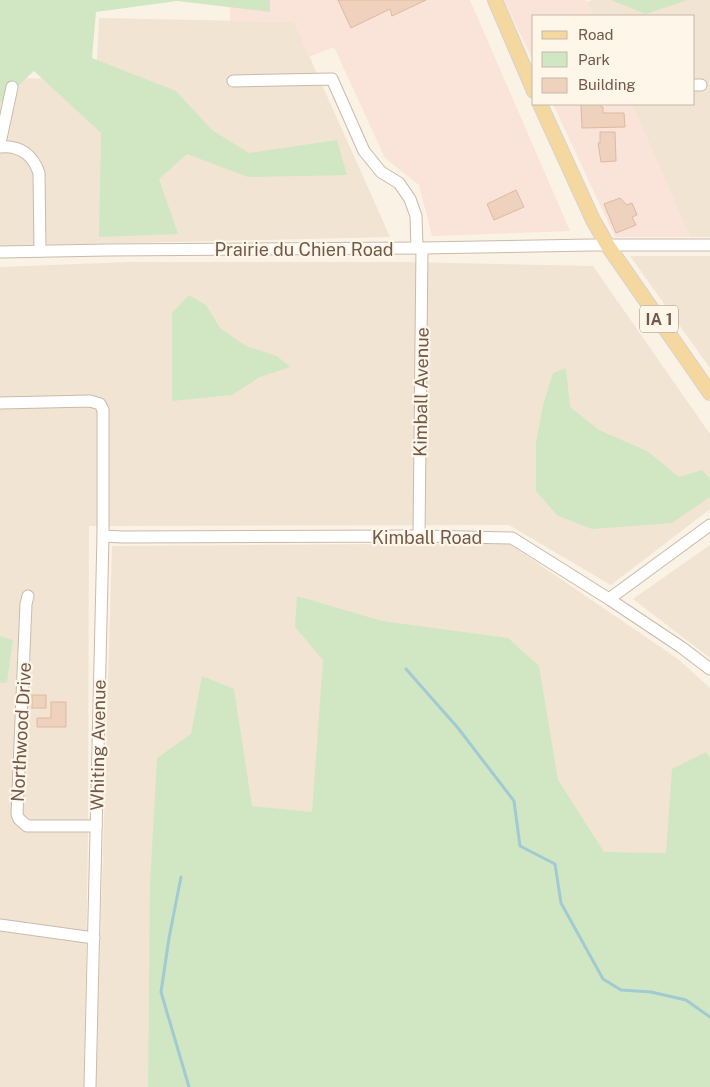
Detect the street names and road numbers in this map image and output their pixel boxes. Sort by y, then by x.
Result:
street label: Prairie du Chien Road [215,239,393,260]
road number: IA 1 [640,306,678,332]
street label: Kimball Avenue [409,327,433,457]
street label: Kimball Road [372,527,482,548]
street label: Northwood Drive [7,662,35,802]
street label: Whiting Avenue [86,679,110,811]

